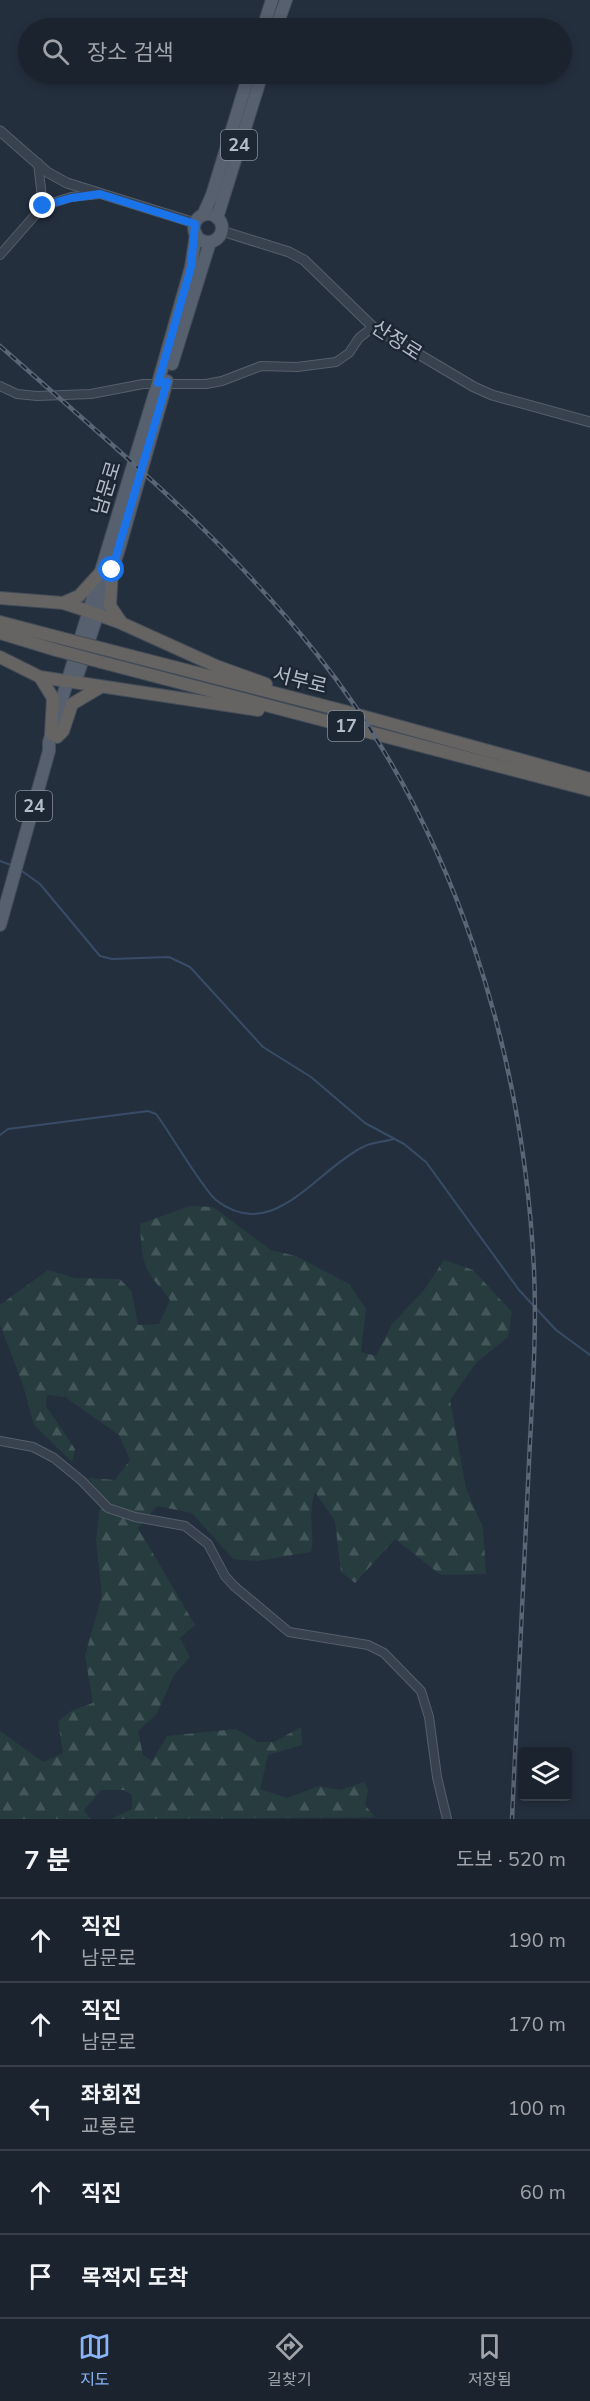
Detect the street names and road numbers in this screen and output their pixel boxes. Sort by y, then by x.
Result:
road number: 24 [221,130,257,160]
street label: 산정로 [366,314,427,367]
street label: 남문로 [85,458,127,518]
street label: 서부로 [270,661,330,700]
road number: 17 [328,711,364,741]
road number: 24 [16,791,52,821]

